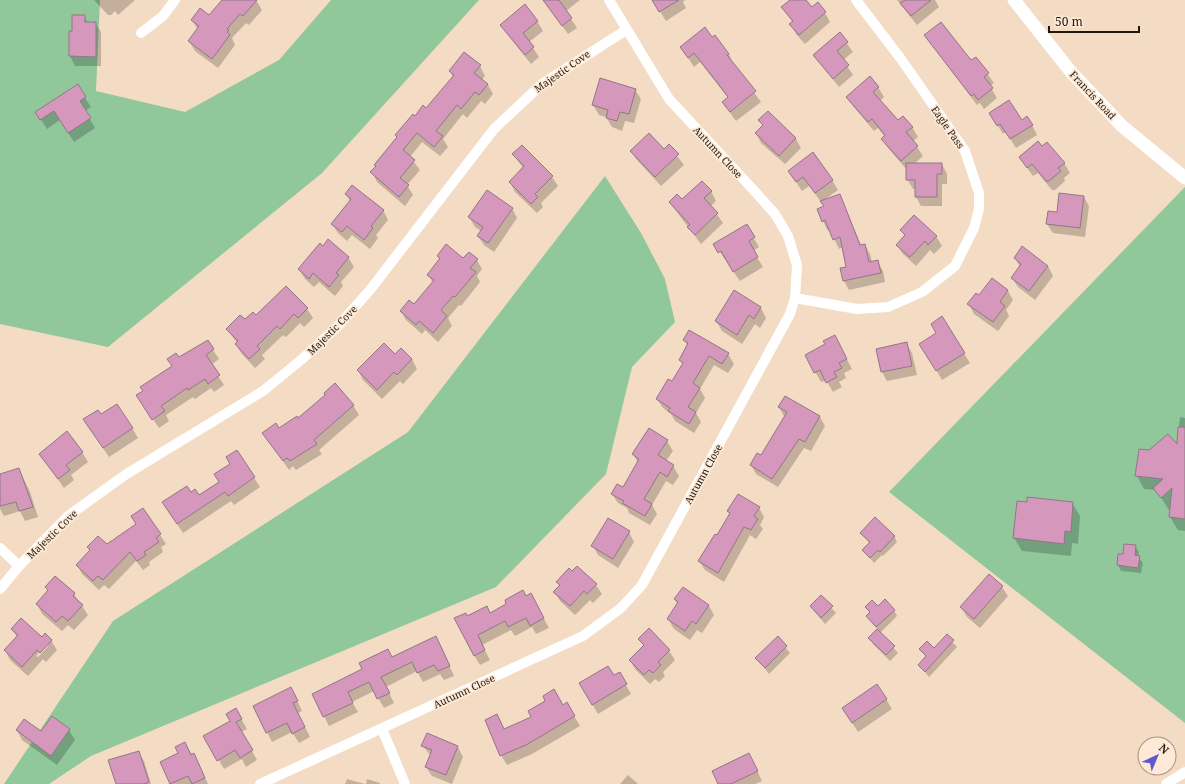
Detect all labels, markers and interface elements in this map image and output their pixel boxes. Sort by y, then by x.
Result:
scale bar [1049,8,1139,34]
text: 50 m [1055,13,1083,30]
street label: Majestic Cove [531,47,593,95]
street label: Francis Road [1067,68,1119,122]
street label: Eagle Pass [928,103,968,151]
street label: Autumn Close [690,123,746,181]
street label: Majestic Cove [304,302,360,358]
street label: Autumn Close [681,442,725,506]
street label: Majestic Cove [24,506,80,562]
street label: Autumn Close [431,671,497,711]
north arrow [1137,736,1177,776]
text: N [1156,740,1173,757]

